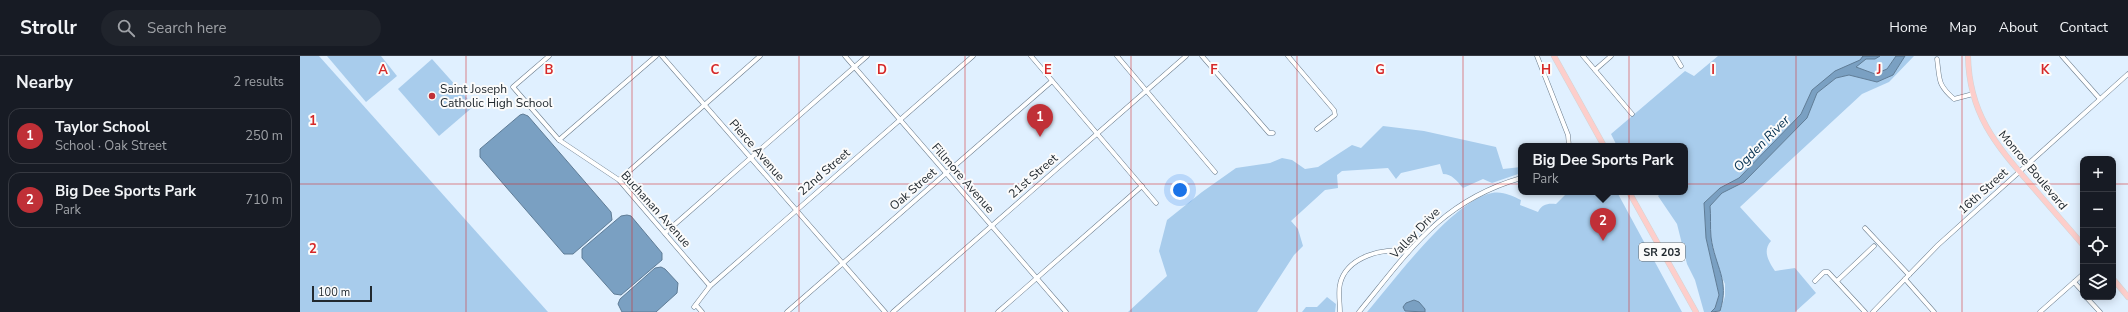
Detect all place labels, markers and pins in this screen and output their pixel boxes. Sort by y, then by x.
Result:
place label: Saint Joseph Catholic High School [440,81,553,111]
marker: Saint Joseph Catholic High School [427,91,437,101]
pin: 1 [1027,104,1053,137]
pin: 2 [1590,208,1616,241]

